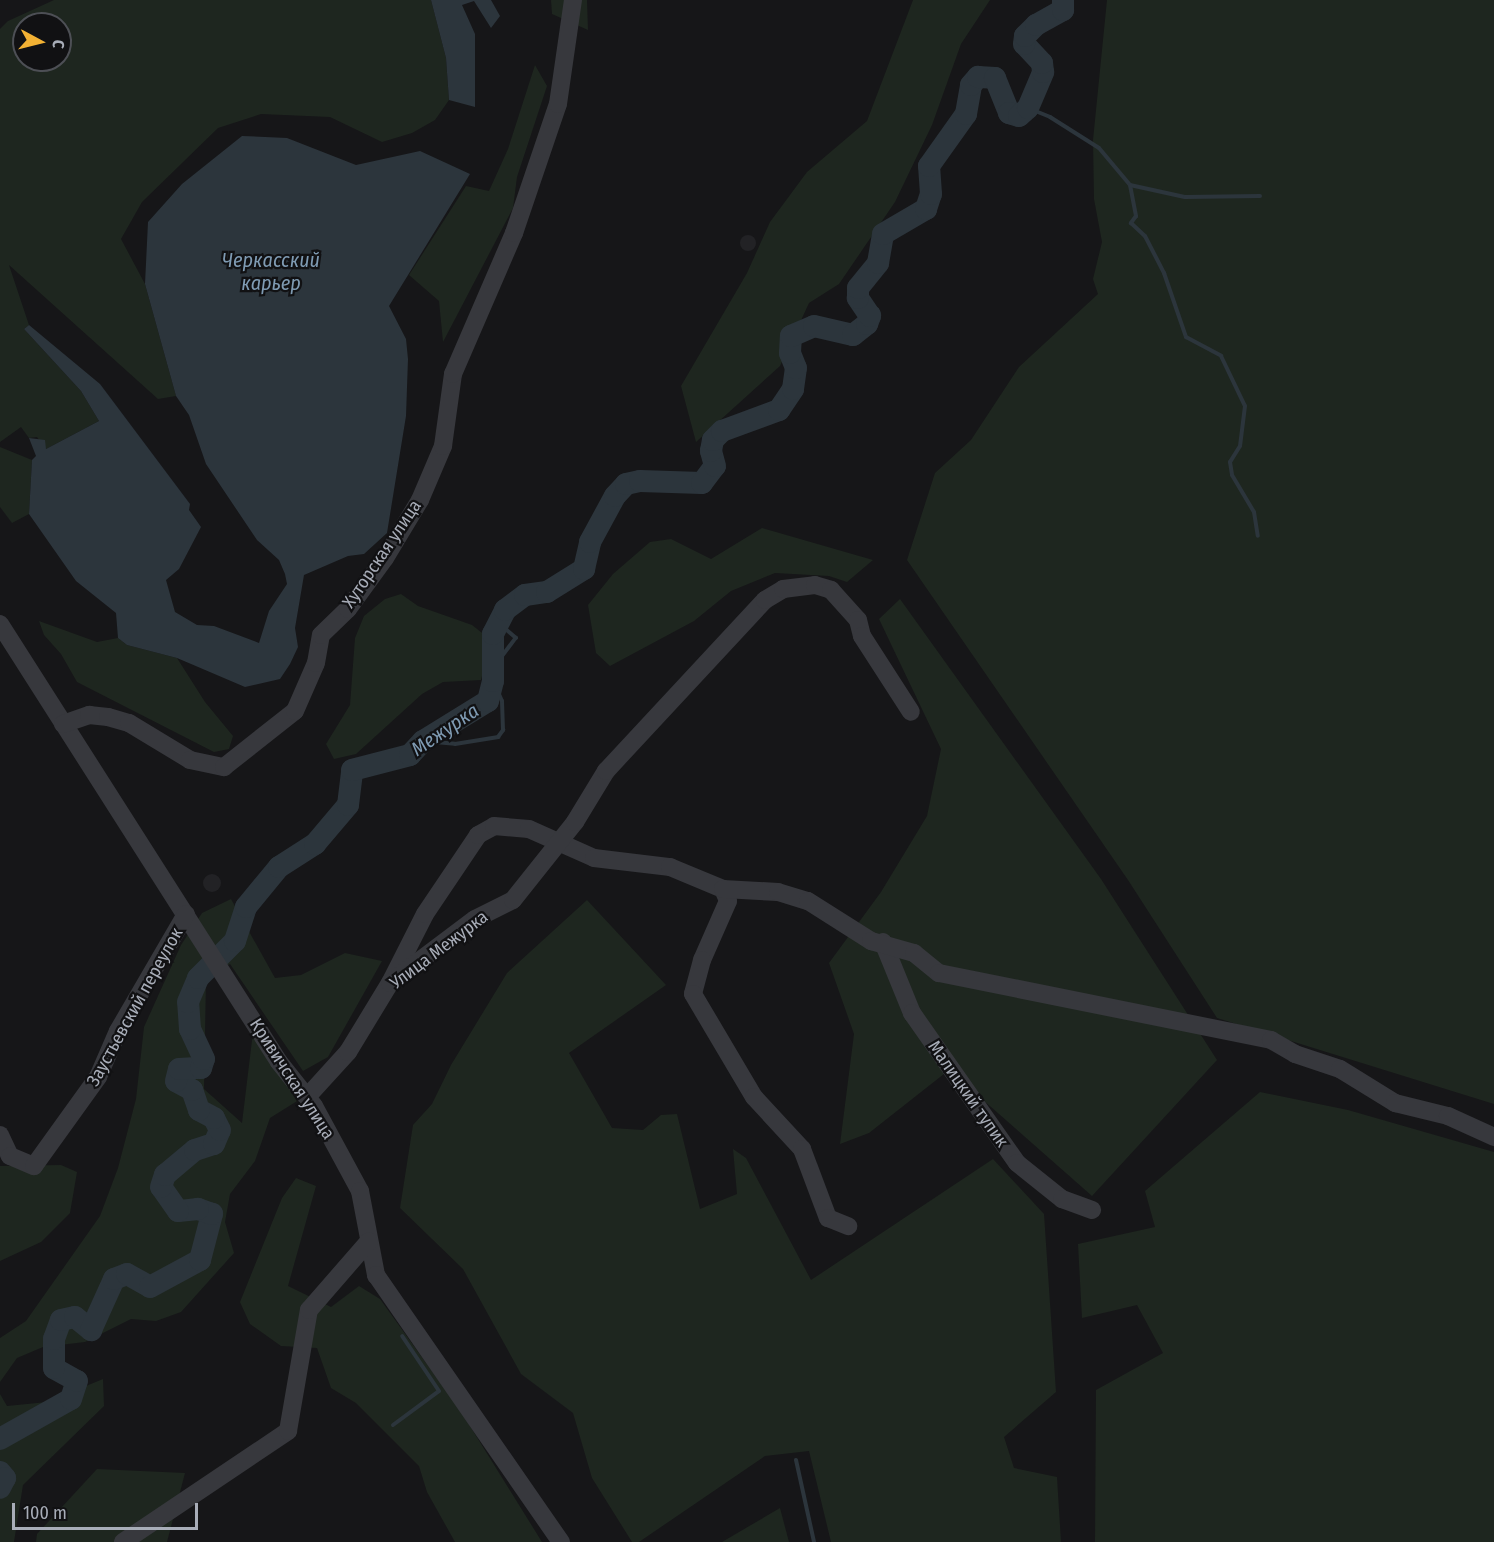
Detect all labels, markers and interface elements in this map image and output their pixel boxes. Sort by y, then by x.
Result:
north arrow [12,12,72,72]
text: С [48,39,68,49]
water label: Черкасский карьер [222,248,320,295]
street label: Хуторская улица [338,496,426,612]
water label: Межурка [407,699,483,761]
street label: Улица Межурка [386,906,492,994]
street label: Заустьевский переулок [82,924,188,1090]
street label: Кривичская улица [245,1015,339,1143]
street label: Малицкий тупик [923,1037,1013,1151]
scale bar [15,1491,201,1529]
text: 100 m [23,1502,67,1524]

